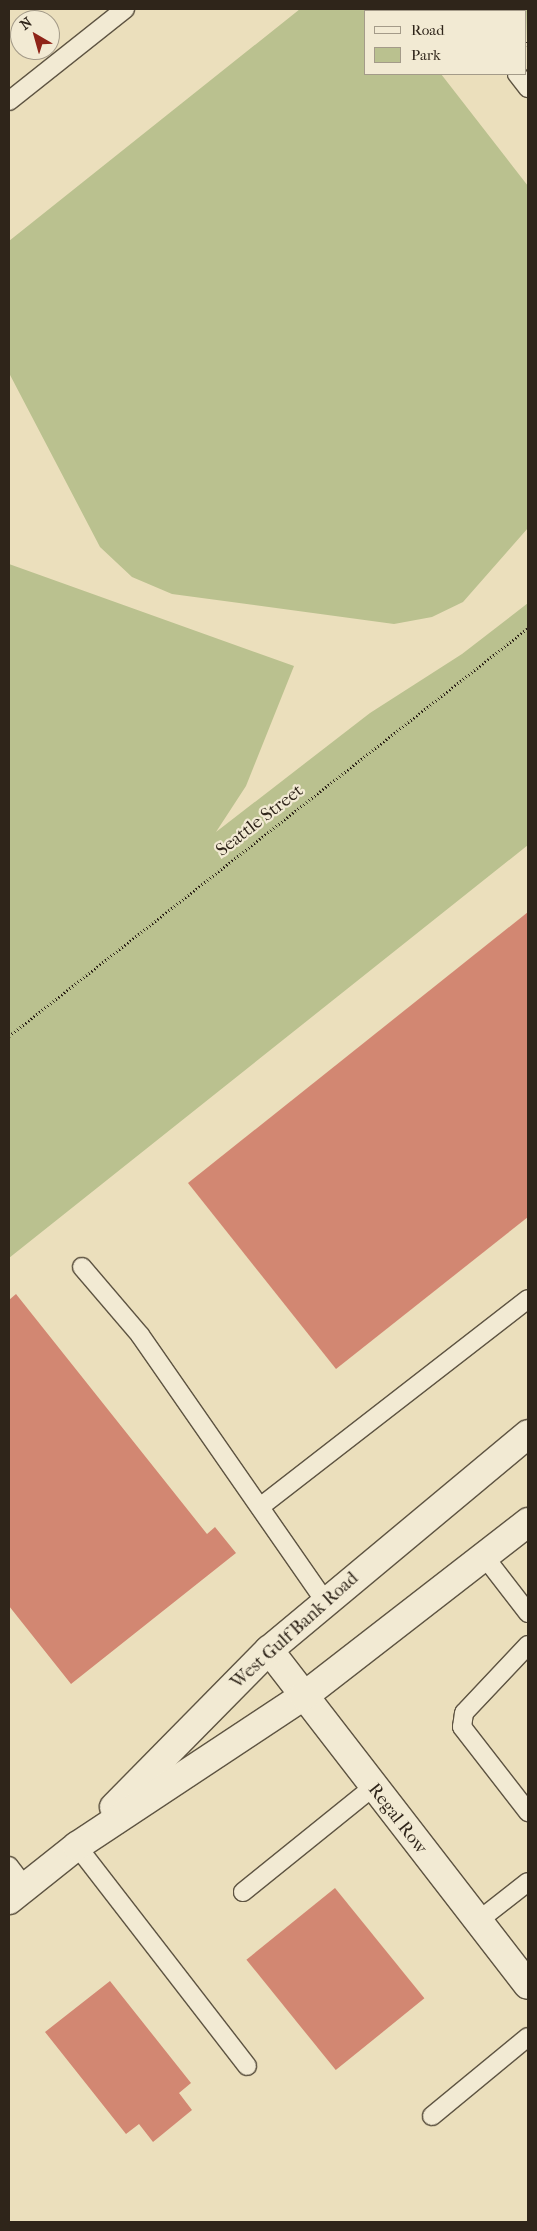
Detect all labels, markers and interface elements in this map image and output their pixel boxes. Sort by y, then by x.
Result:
north arrow [10,10,60,60]
legend [364,10,527,75]
text: N [17,14,35,34]
text: Road [411,21,444,39]
text: Park [411,46,441,64]
street label: Seattle Street [212,780,308,862]
street label: West Gulf Bank Road [227,1568,363,1694]
street label: Regal Row [363,1779,431,1859]

